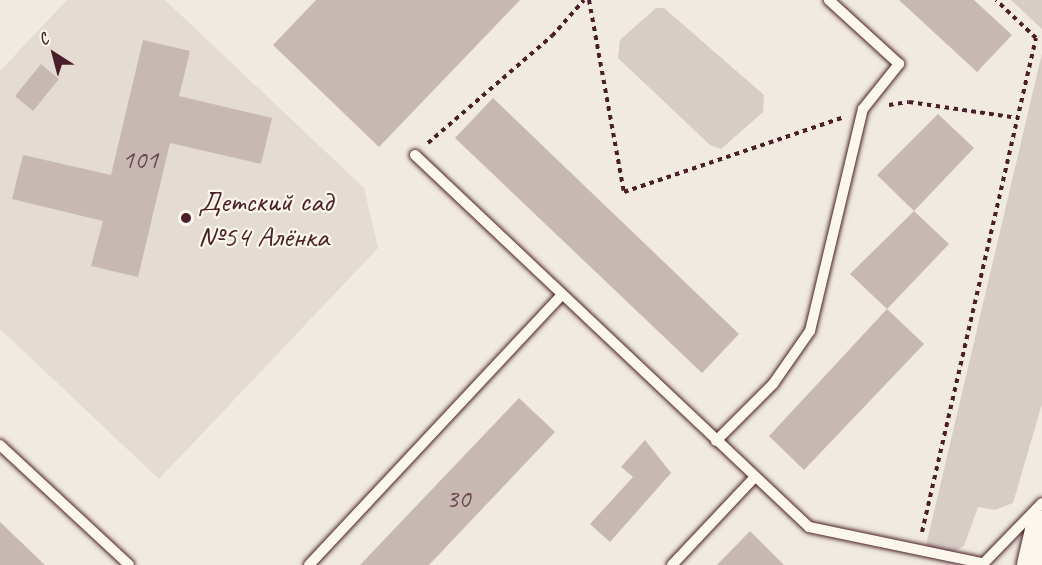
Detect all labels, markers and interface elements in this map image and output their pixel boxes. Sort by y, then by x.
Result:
north arrow [24,24,84,84]
text: С [34,29,52,50]
house number: 101 [122,144,158,176]
place label: Детский сад №54 Алёнка [198,183,333,254]
marker: Детский сад №54 Алёнка [179,211,193,225]
house number: 30 [446,483,470,515]

